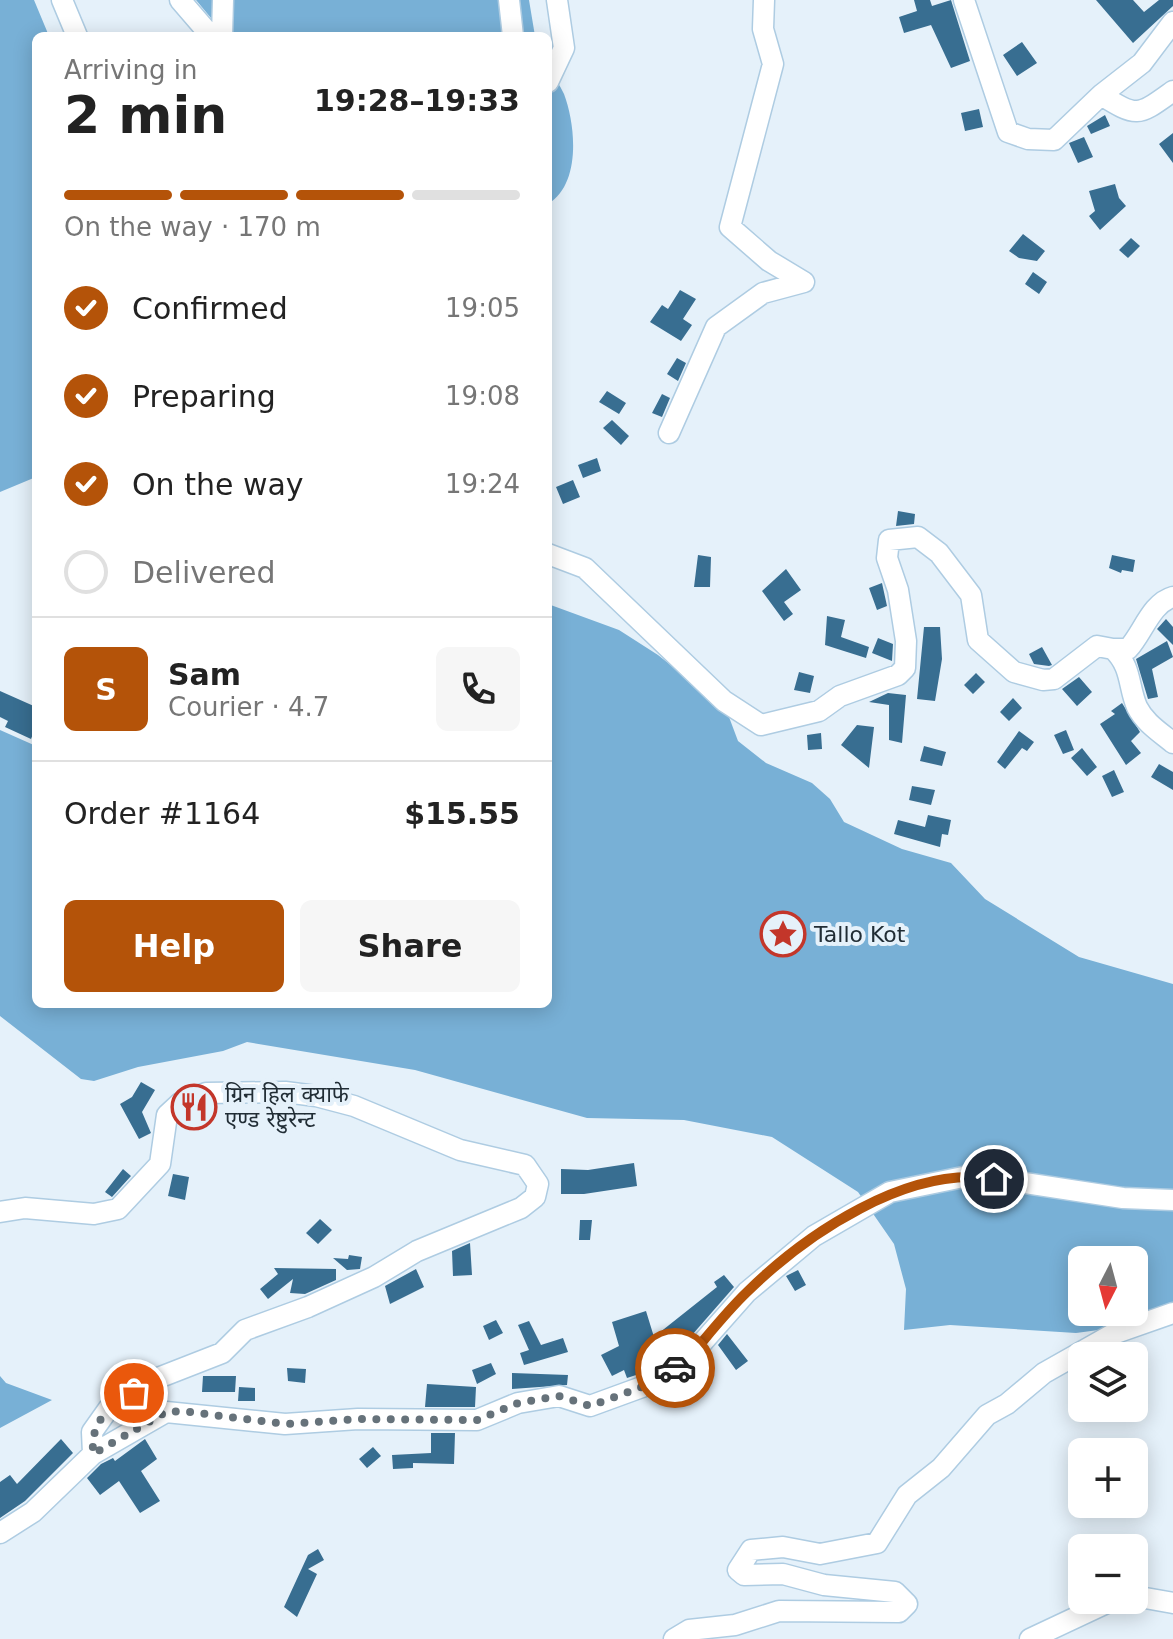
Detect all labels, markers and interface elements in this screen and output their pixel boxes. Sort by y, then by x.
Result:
text: Arriving in [64,55,198,85]
text: 19:28–19:33 [314,83,520,118]
text: 2 min [64,85,227,145]
text: On the way · 170 m [64,212,321,242]
icon: check [64,286,108,330]
text: Confirmed [132,291,288,326]
text: 19:05 [445,293,520,323]
icon: check [64,374,108,418]
text: Preparing [132,379,276,414]
text: 19:08 [445,381,520,411]
icon: check [64,462,108,506]
text: On the way [132,467,304,502]
text: 19:24 [445,469,520,499]
text: Delivered [132,555,276,590]
button: phone [436,647,520,731]
text: Sam [168,657,241,692]
text: S [95,672,117,707]
text: Courier · 4.7 [168,692,329,722]
text: Order #1164 [64,796,260,831]
text: $15.55 [404,796,520,831]
button: Help [64,900,284,992]
button: Share [300,900,520,992]
place icon: Tallo Kot [759,910,807,958]
place label: Tallo Kot [813,922,906,947]
place label: ग्रिन हिल क्याफे एण्ड रेष्टुरेन्ट [225,1081,350,1134]
restaurant icon: ग्रिन हिल क्याफे एण्ड रेष्टुरेन्ट [170,1083,218,1131]
pin [960,1145,1028,1213]
icon: home [972,1157,1016,1201]
north arrow [1068,1246,1148,1326]
map controls [1068,1246,1148,1614]
courier [635,1328,715,1408]
button: layers [1068,1342,1148,1422]
icon: car [653,1346,697,1390]
pin [100,1359,168,1427]
icon: bag [112,1371,156,1415]
button: + [1068,1438,1148,1518]
button: − [1068,1534,1148,1614]

